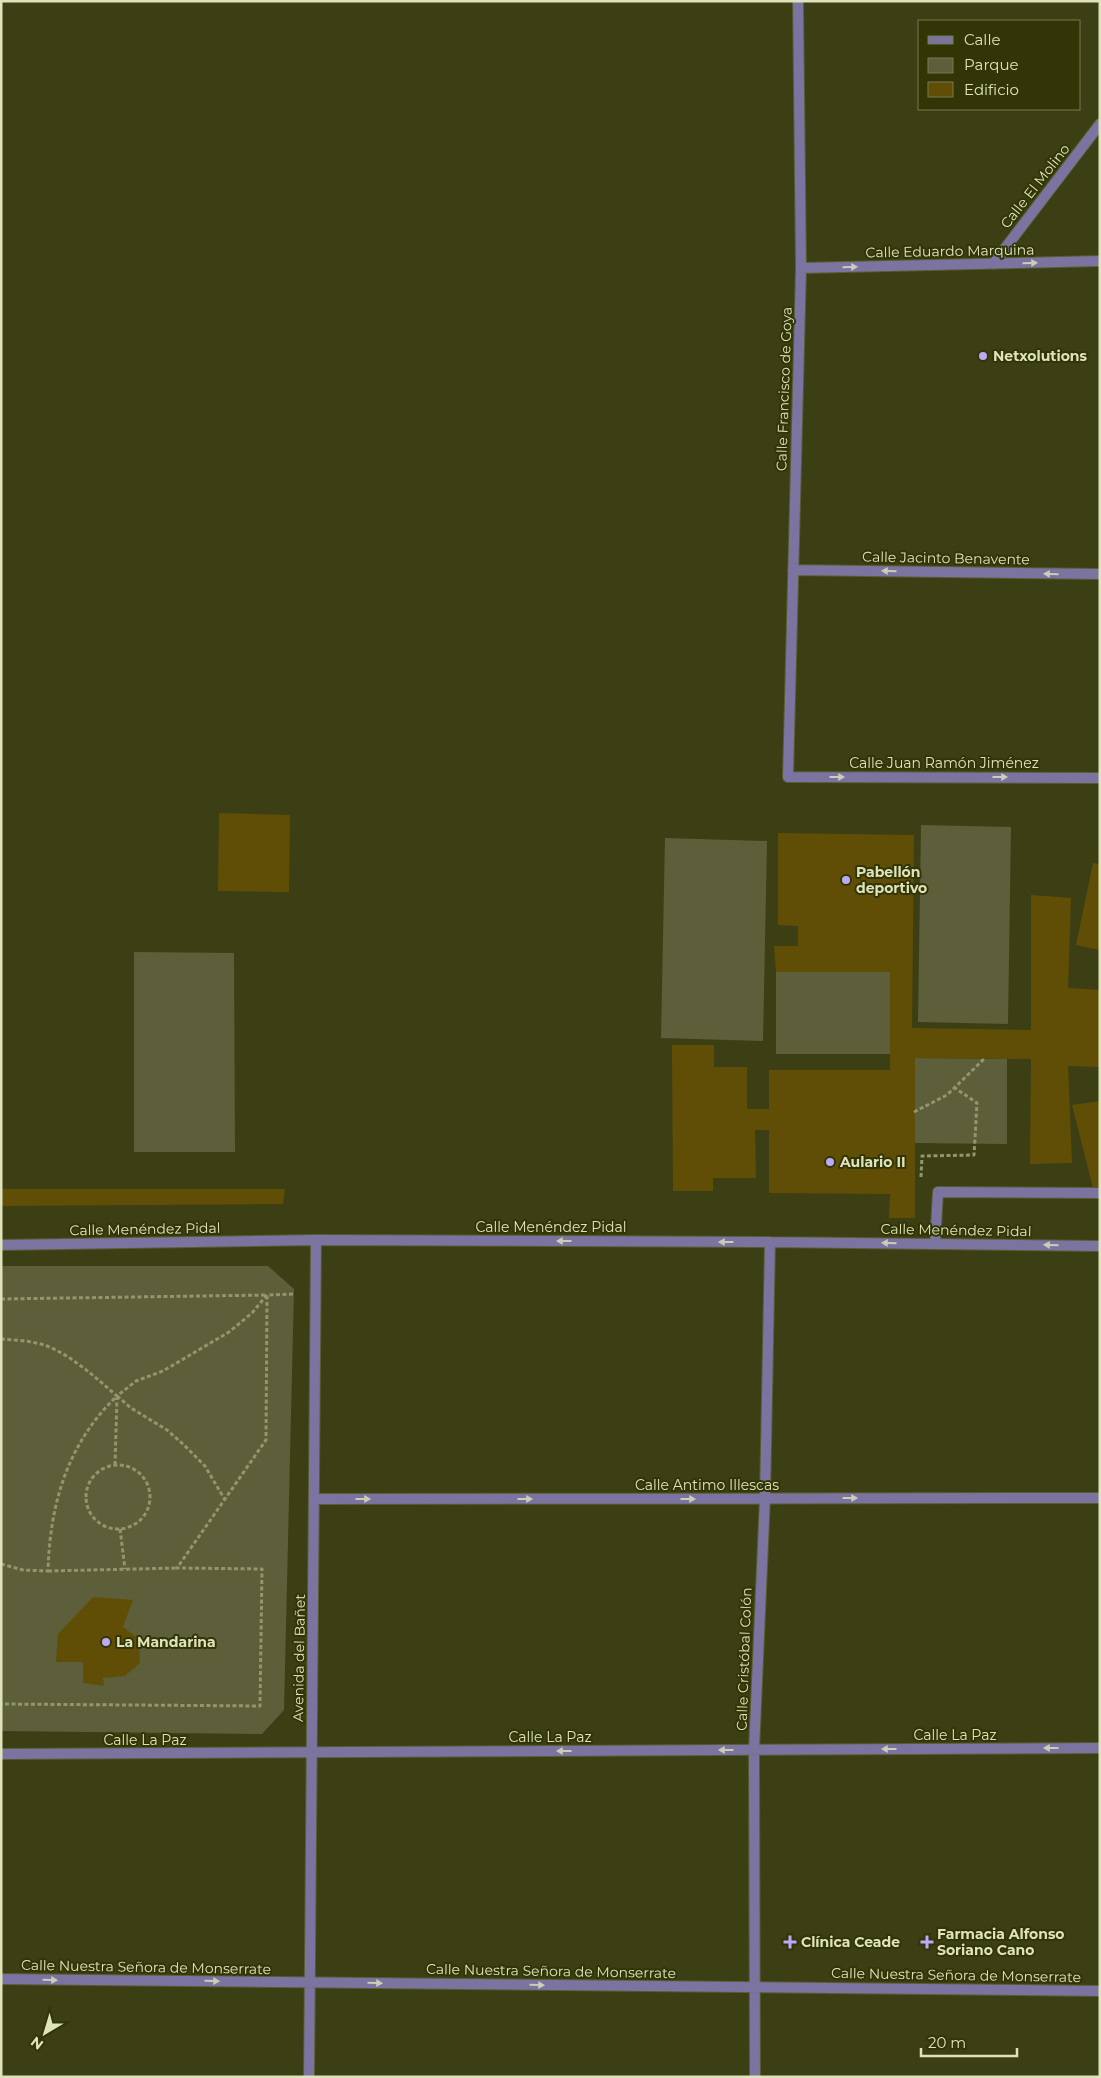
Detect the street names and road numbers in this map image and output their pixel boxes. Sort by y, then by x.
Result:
street label: Calle El Molino [996,140,1074,232]
street label: Calle Eduardo Marquina [865,241,1035,261]
street label: Calle Francisco de Goya [772,307,796,471]
street label: Calle Jacinto Benavente [862,548,1030,568]
street label: Calle Juan Ramón Jiménez [849,754,1039,772]
street label: Calle Menéndez Pidal [476,1218,626,1236]
street label: Calle Menéndez Pidal [69,1219,221,1239]
street label: Calle Menéndez Pidal [880,1220,1032,1240]
street label: Calle Antimo Illescas [635,1476,779,1494]
street label: Calle Cristóbal Colón [733,1587,755,1731]
street label: Avenida del Bañet [289,1594,309,1722]
street label: Calle La Paz [913,1726,997,1744]
street label: Calle La Paz [508,1728,592,1746]
street label: Calle La Paz [103,1731,187,1749]
street label: Calle Nuestra Señora de Monserrate [21,1956,271,1978]
street label: Calle Nuestra Señora de Monserrate [426,1960,676,1982]
street label: Calle Nuestra Señora de Monserrate [831,1964,1081,1986]

